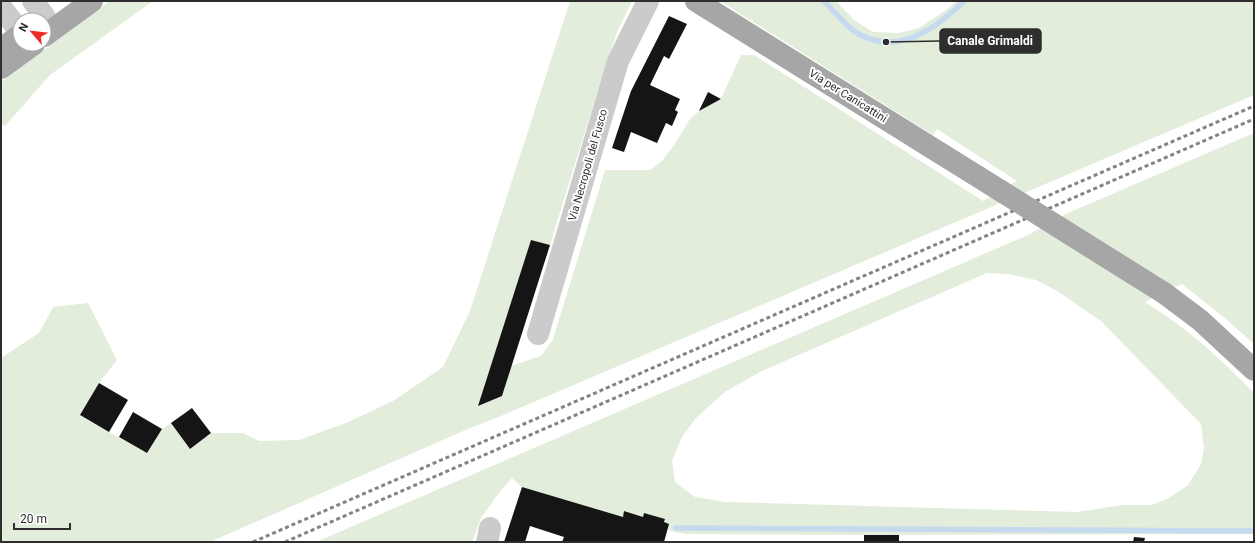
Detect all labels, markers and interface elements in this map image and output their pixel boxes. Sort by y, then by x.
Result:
north arrow [12,12,52,52]
text: N [16,21,31,34]
callout: Canale Grimaldi [940,29,1041,53]
text: Canale Grimaldi [947,34,1033,48]
street label: Via per Canicattini [807,67,889,125]
street label: Via Necropoli del Fusco [566,108,610,222]
scale bar [14,505,70,531]
text: 20 m [20,512,47,526]

